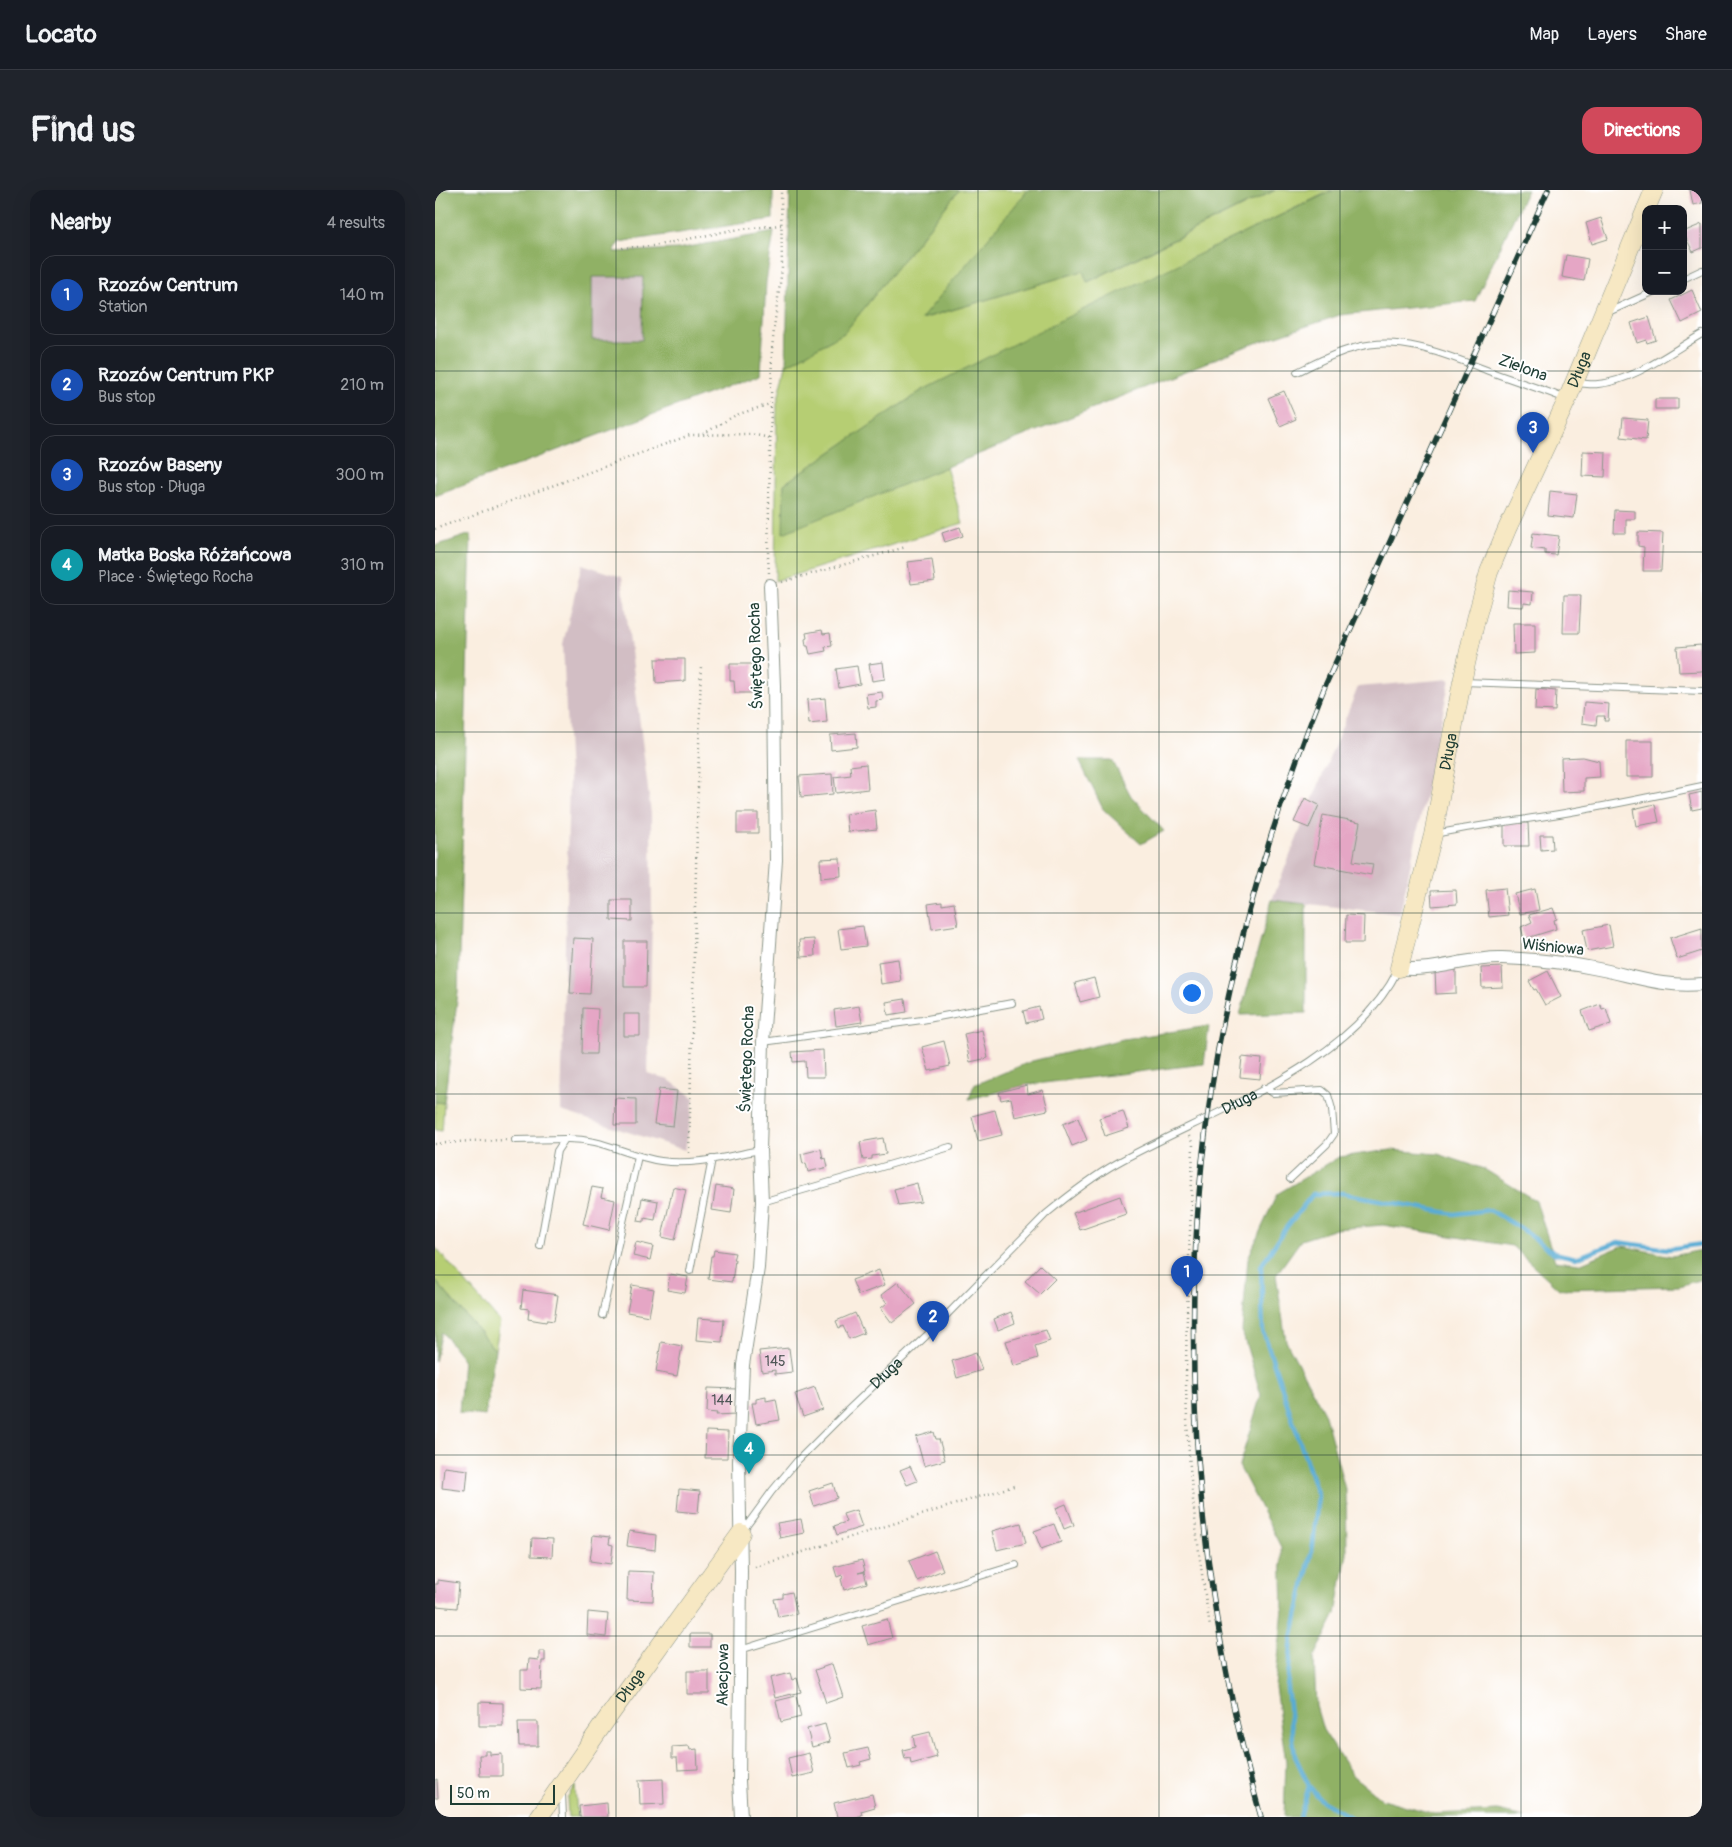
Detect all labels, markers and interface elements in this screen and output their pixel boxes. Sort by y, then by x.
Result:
text: Locato [25,20,97,49]
text: Map [1530,23,1559,46]
text: Layers [1587,23,1637,46]
text: Share [1665,23,1707,46]
button: Directions [1582,107,1702,154]
text: Find us [30,108,135,152]
map controls [1642,205,1687,295]
button: + [1642,205,1687,250]
text: Nearby [50,209,111,236]
text: 4 results [327,213,385,233]
button: − [1642,250,1687,295]
text: Rzozów Centrum [98,273,238,297]
text: 1 [64,285,70,305]
text: 140 m [340,285,384,305]
text: Station [98,297,148,317]
street label: Długa [1563,348,1596,391]
street label: Zielona [1496,350,1550,386]
text: Rzozów Centrum PKP [98,363,274,387]
text: 2 [63,375,71,395]
text: 210 m [340,375,384,395]
text: Bus stop [98,387,156,407]
pin: 3 [1517,412,1549,453]
text: Rzozów Baseny [98,453,222,477]
text: 3 [63,465,71,485]
text: 300 m [336,465,384,485]
text: Bus stop · Długa [98,477,205,497]
text: Matka Boska Różańcowa [98,543,291,567]
text: 4 [62,555,72,575]
text: 310 m [340,555,384,575]
text: Place · Świętego Rocha [98,567,253,587]
street label: Świętego Rocha [744,602,768,710]
street label: Długa [1435,731,1462,772]
street label: Wiśniowa [1521,934,1585,960]
your location [1179,980,1205,1006]
street label: Świętego Rocha [735,1005,759,1113]
street label: Długa [1218,1085,1261,1119]
pin: 1 [1171,1256,1203,1297]
pin: 2 [917,1301,949,1342]
house number: 145 [764,1353,786,1370]
street label: Długa [866,1353,907,1394]
house number: 144 [711,1392,733,1409]
pin: 4 [733,1433,765,1474]
street label: Akacjowa [712,1643,734,1707]
street label: Długa [612,1665,650,1707]
scale bar [450,1782,555,1805]
text: 50 m [457,1785,490,1802]

